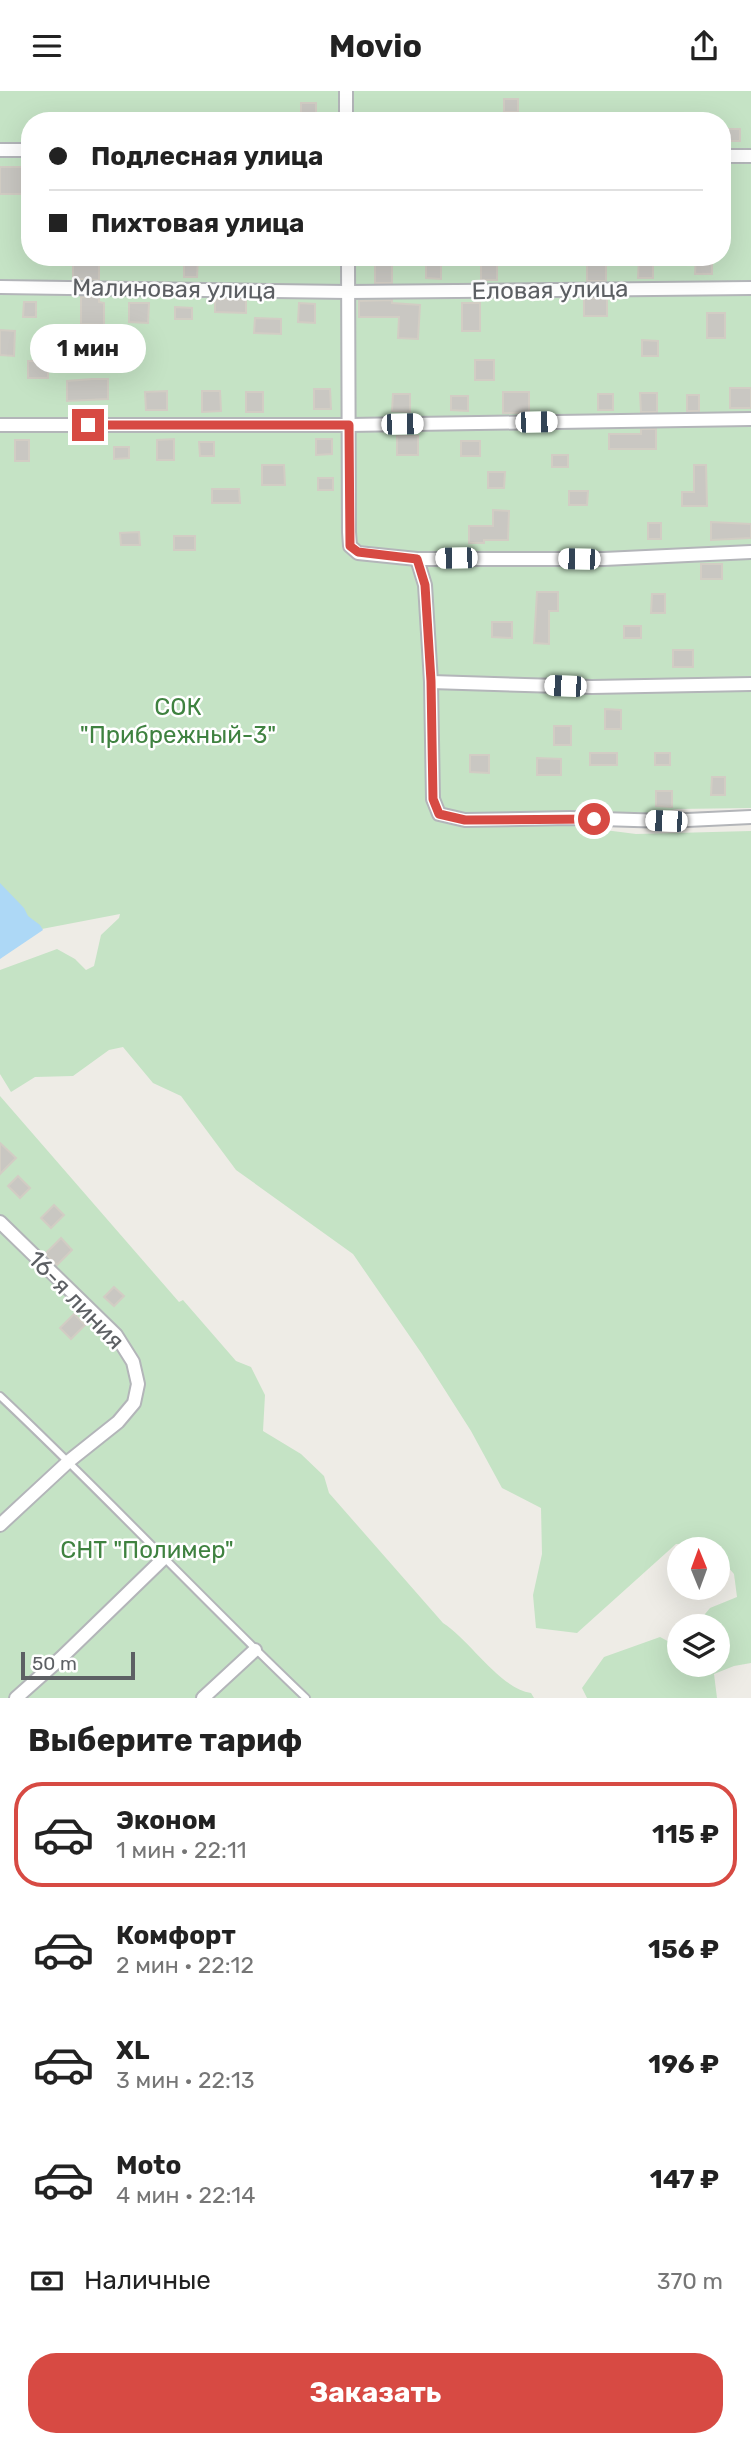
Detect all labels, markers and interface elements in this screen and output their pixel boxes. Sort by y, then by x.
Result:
icon: menu [28,27,66,65]
text: Movio [329,27,422,65]
icon: share [685,27,723,65]
text: Подлесная улица [91,141,323,172]
text: Пихтовая улица [91,208,304,239]
street label: Малиновая улица [72,273,276,305]
street label: Еловая улица [471,275,629,305]
callout: 1 мин [30,323,146,373]
text: 1 мин [57,334,119,362]
route end [72,409,104,441]
car [515,411,558,433]
car [381,413,424,435]
car [435,547,478,569]
car [558,548,601,570]
car [544,675,587,697]
park label: СОК "Прибрежный-3" [80,693,276,749]
route start [578,803,610,835]
car [645,810,688,832]
street label: 16-я линия [22,1245,130,1355]
park label: СНТ "Полимер" [60,1536,234,1564]
north arrow [667,1537,730,1599]
map controls [667,1537,730,1677]
button: layers [667,1614,730,1677]
scale bar [21,1649,135,1681]
text: 50 m [32,1652,77,1675]
text: Выберите тариф [28,1721,302,1759]
icon: car [32,1803,95,1866]
text: Эконом [116,1805,216,1836]
text: 115 ₽ [652,1819,719,1850]
text: 1 мин · 22:11 [116,1836,247,1864]
icon: car [32,1918,95,1981]
text: Комфорт [116,1920,236,1951]
text: 156 ₽ [648,1934,719,1965]
text: 2 мин · 22:12 [116,1951,254,1979]
icon: car [32,2033,95,2096]
text: XL [116,2035,149,2066]
text: 196 ₽ [648,2049,719,2080]
text: 3 мин · 22:13 [116,2066,255,2094]
icon: car [32,2148,95,2211]
text: Moto [116,2150,181,2181]
text: 147 ₽ [650,2164,719,2195]
text: 4 мин · 22:14 [116,2181,256,2209]
icon: cash [28,2262,66,2300]
text: Наличные [84,2265,211,2296]
text: 370 m [657,2267,723,2295]
button: Заказать [28,2353,723,2433]

